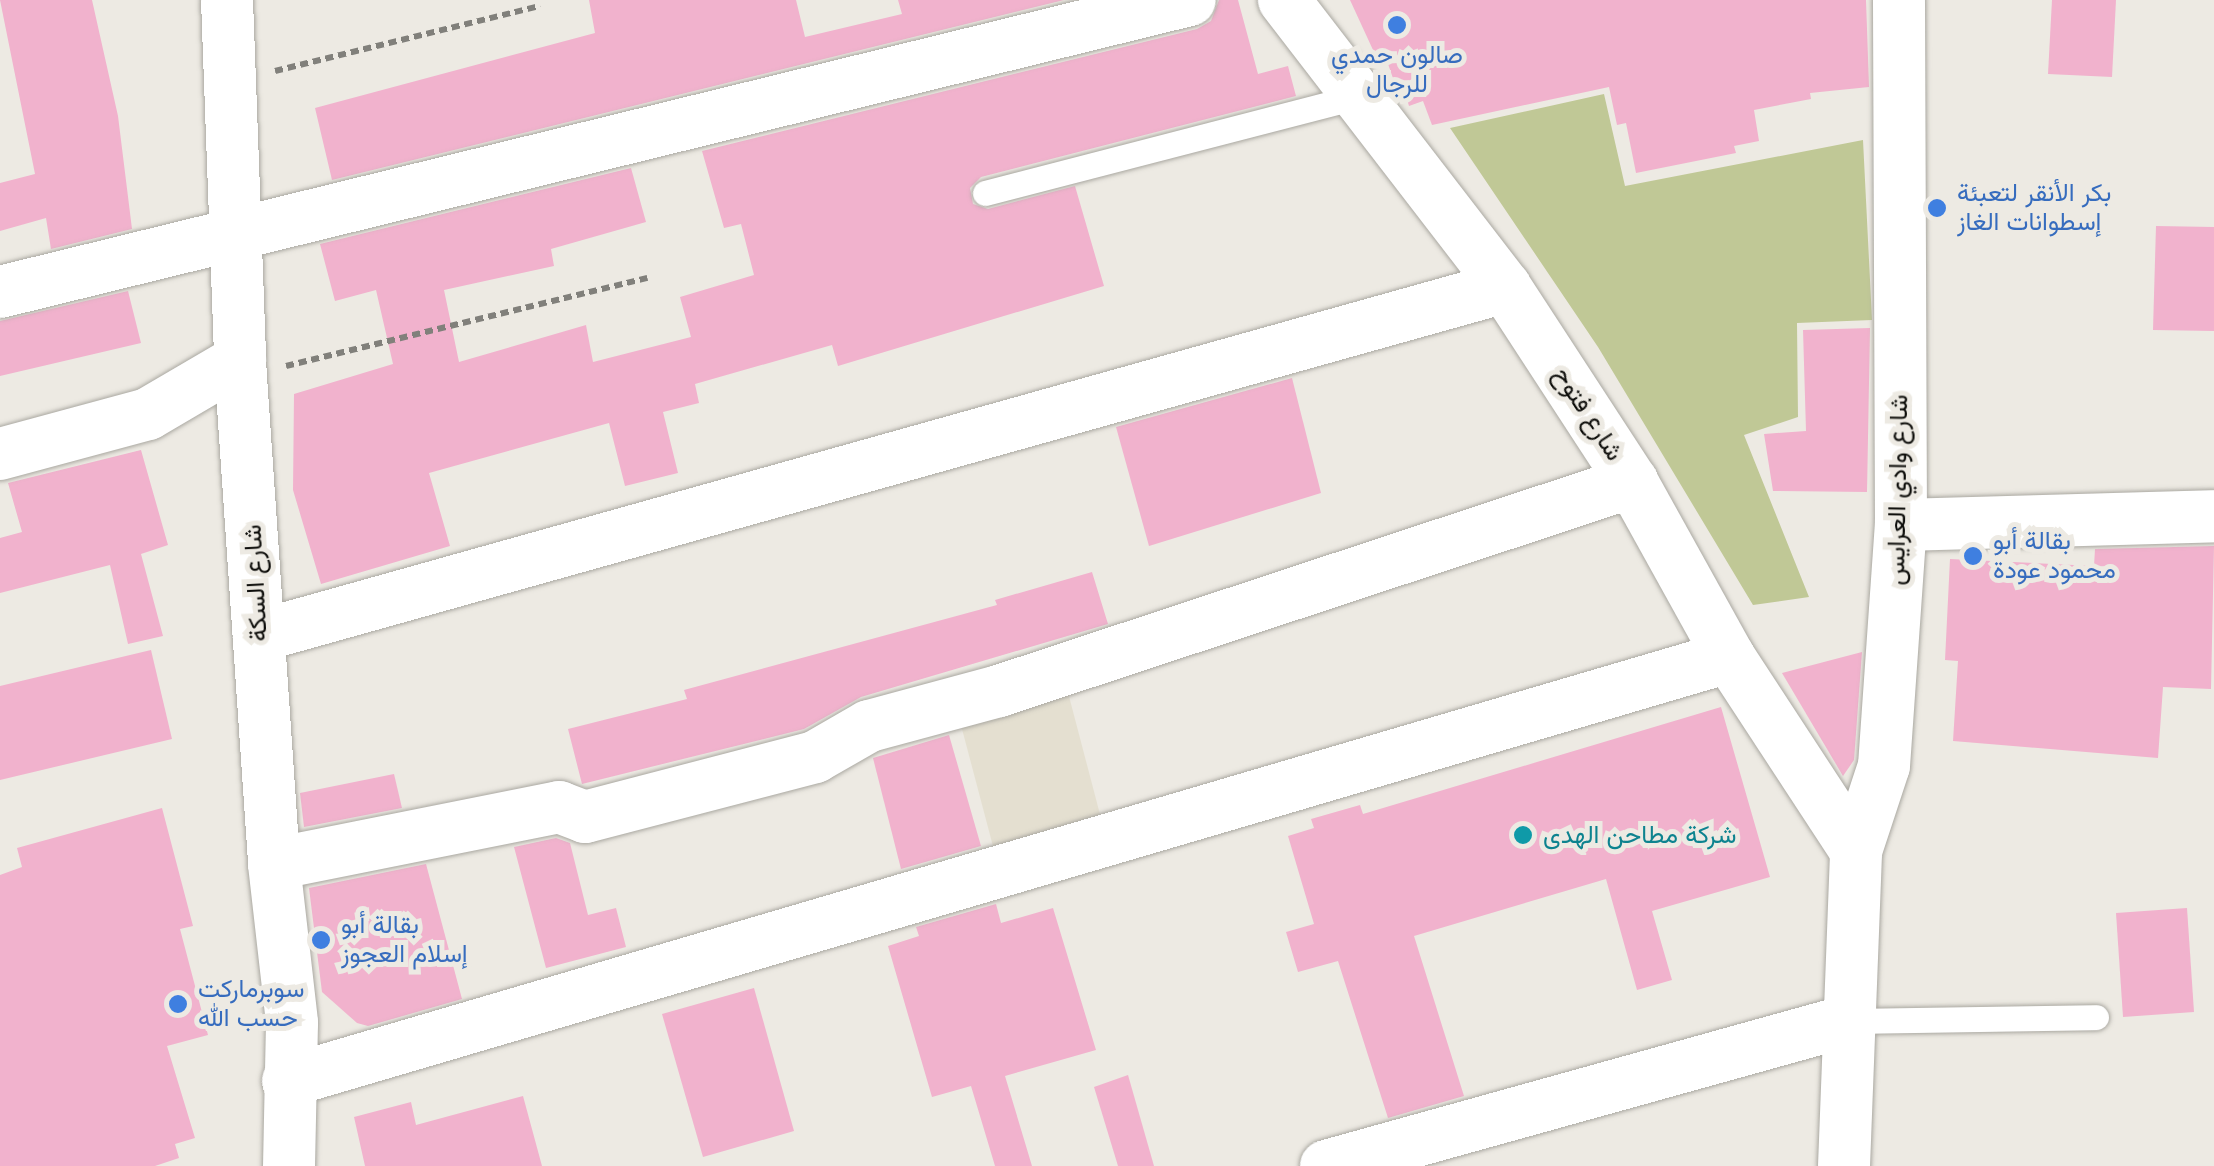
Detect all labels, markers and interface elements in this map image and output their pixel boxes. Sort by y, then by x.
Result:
marker: صالون حمدي للرجال [1386,14,1408,36]
place label: صالون حمدي للرجال [1331,41,1463,100]
place label: بكر الأنقر لتعبئة إسطوانات الغاز [1957,179,2111,238]
marker: بكر الأنقر لتعبئة إسطوانات الغاز [1926,197,1948,219]
street label: شارع فتوح [1547,362,1629,466]
street label: شارع وادي العرايس [1881,394,1915,586]
street label: شارع السكة [238,524,274,642]
place label: بقالة أبو محمود عودة [1993,527,2116,586]
marker: بقالة أبو محمود عودة [1962,545,1984,567]
place label: شركة مطاحن الهدى [1543,820,1736,850]
marker: شركة مطاحن الهدى [1512,824,1534,846]
place label: بقالة أبو إسلام العجوز [341,911,468,970]
marker: بقالة أبو إسلام العجوز [310,929,332,951]
place label: سوبرماركت حسب الله [198,975,304,1034]
marker: سوبرماركت حسب الله [167,993,189,1015]

